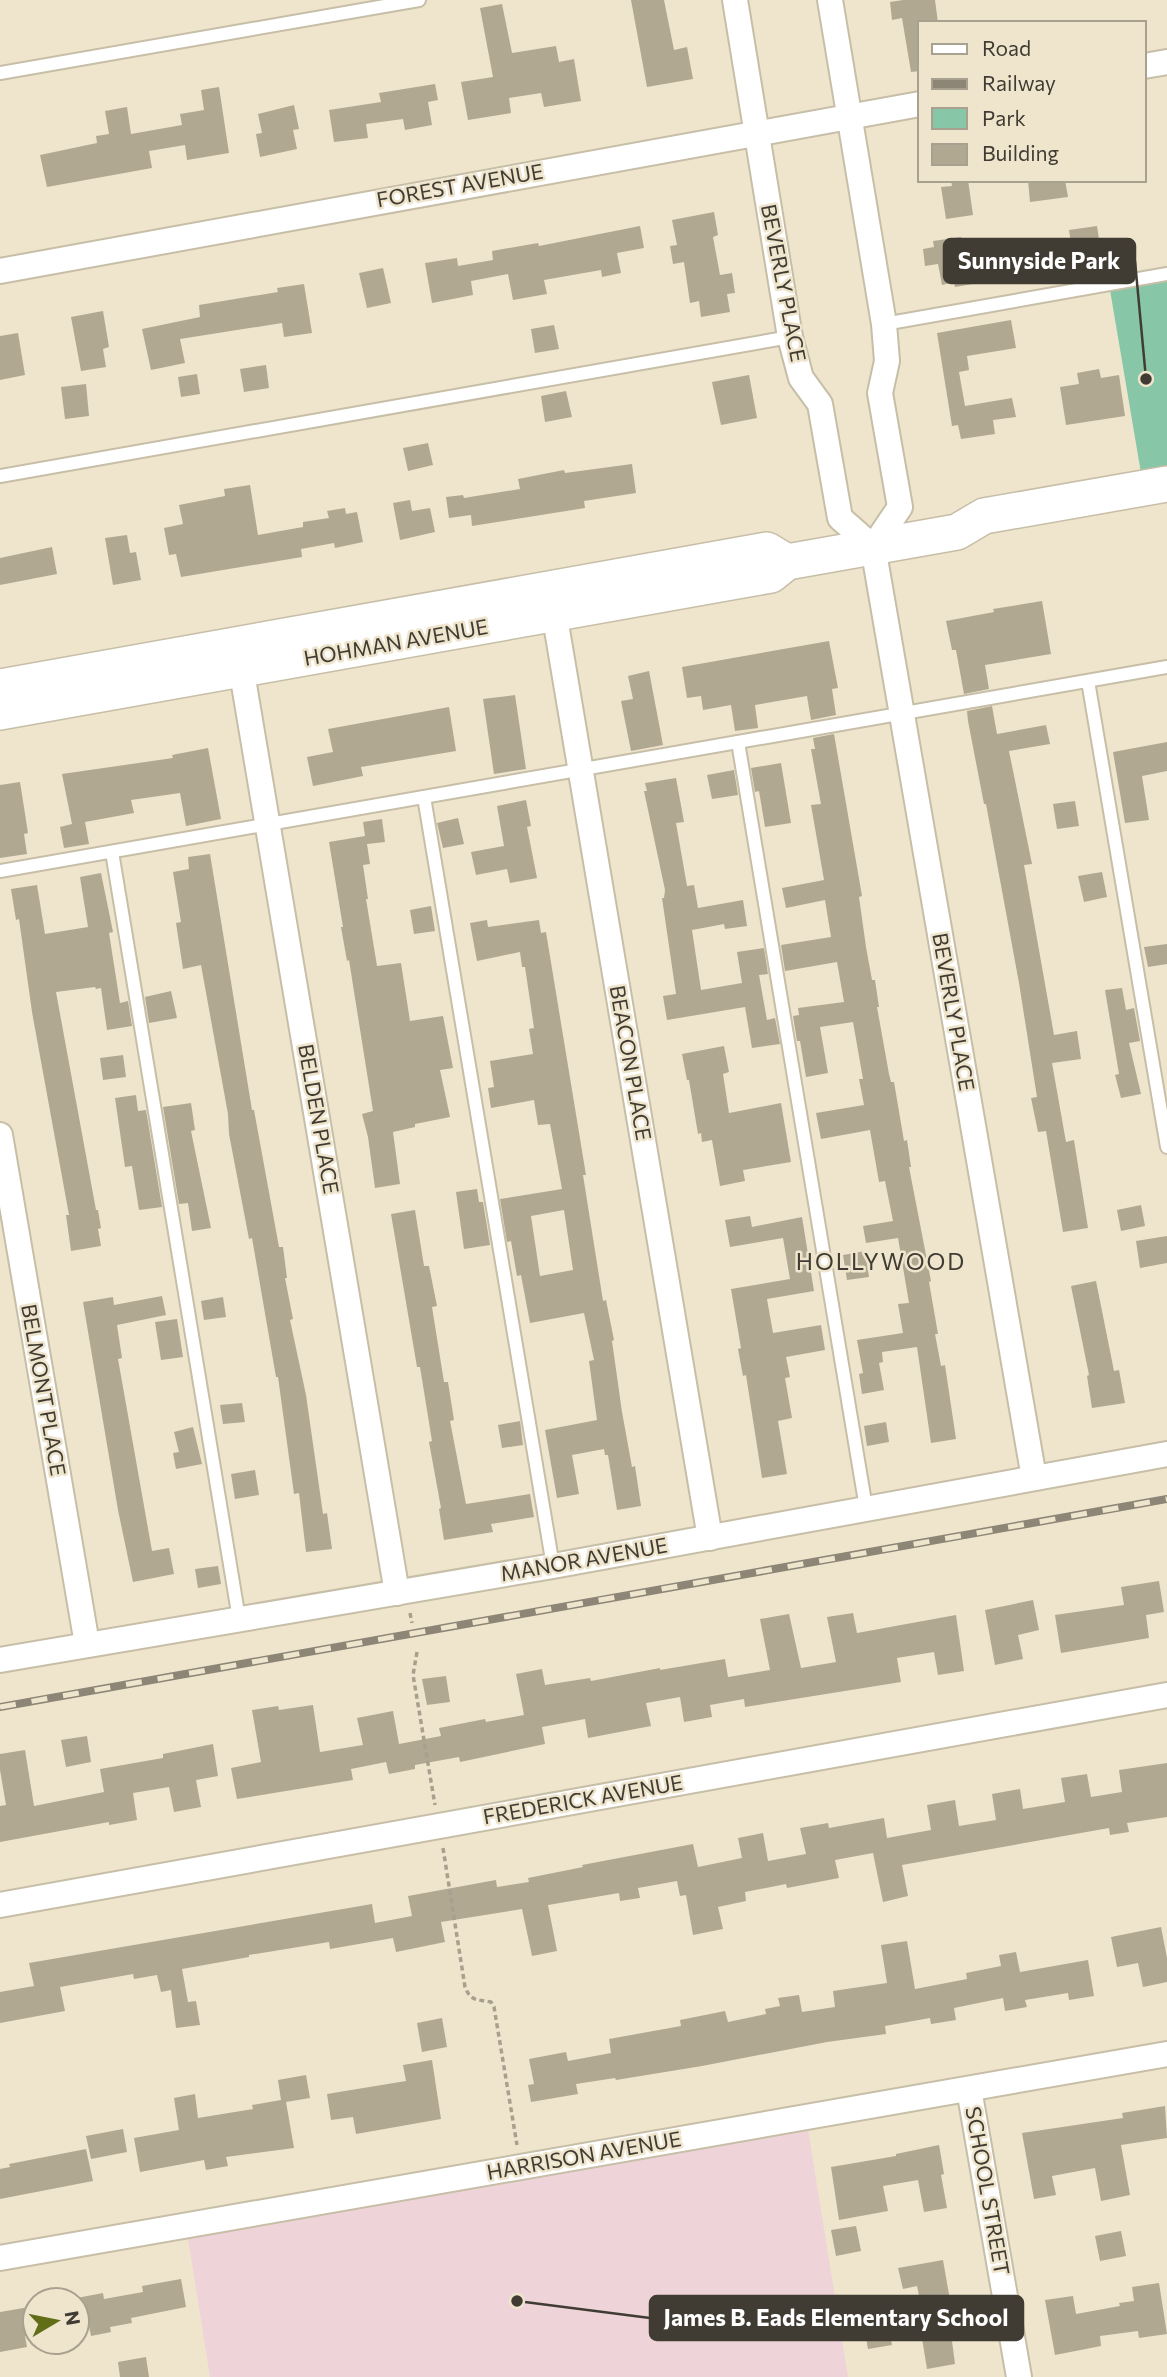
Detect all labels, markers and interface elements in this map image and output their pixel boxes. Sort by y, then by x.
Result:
legend [918,21,1146,182]
text: Road [982,35,1031,60]
text: Railway [982,70,1056,95]
text: Park [982,105,1026,130]
text: Building [982,140,1059,165]
street label: FOREST AVENUE [374,158,545,211]
street label: BEVERLY PLACE [757,202,812,364]
callout: Sunnyside Park [944,239,1135,283]
text: Sunnyside Park [958,246,1120,274]
street label: HOHMAN AVENUE [302,613,490,670]
street label: BEVERLY PLACE [928,931,981,1093]
street label: BEACON PLACE [606,983,657,1142]
street label: BELDEN PLACE [294,1042,345,1196]
district label: HOLLYWOOD [796,1247,966,1275]
street label: BELMONT PLACE [17,1302,72,1478]
street label: MANOR AVENUE [498,1532,669,1586]
street label: FREDERICK AVENUE [481,1769,685,1828]
street label: SCHOOL STREET [961,2104,1016,2277]
street label: HARRISON AVENUE [485,2125,683,2184]
north arrow [21,2286,91,2356]
callout: James B. Eads Elementary School [650,2296,1023,2340]
text: James B. Eads Elementary School [664,2303,1008,2331]
text: N [61,2309,86,2327]

